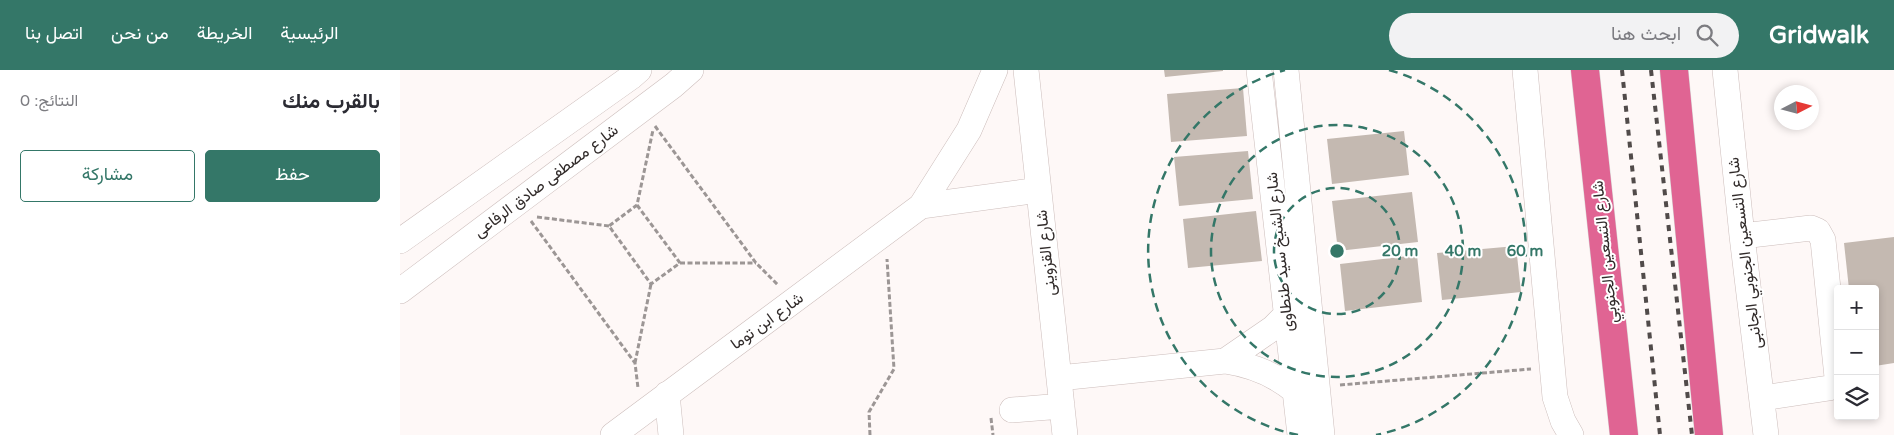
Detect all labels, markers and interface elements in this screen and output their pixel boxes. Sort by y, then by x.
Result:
search box [1389,13,1739,58]
icon: search [1693,21,1721,49]
text: Gridwalk [1769,21,1869,50]
text: اتصل بنا [25,22,83,44]
text: من نحن [111,22,169,44]
text: الخريطة [197,22,252,44]
text: الرئيسية [280,22,339,44]
text: ابحث هنا [1611,23,1681,45]
north arrow [1774,85,1819,130]
text: بالقرب منك [282,89,380,114]
text: النتائج: 0 [20,91,78,111]
street label: شارع مصطفى صادق الرفاعى [470,120,623,243]
button: مشاركة [20,150,195,202]
button: حفظ [205,150,380,202]
street label: شارع التسعين الجنوبي الجانبى [1723,156,1770,350]
street label: شارع الشيخ سيد طنطاوى [1262,171,1299,333]
street label: شارع التسعين الجنوبي [1588,179,1625,324]
street label: شارع القزوينى [1032,209,1061,297]
centre of rings [1328,242,1346,260]
text: 20 m [1382,242,1418,260]
text: 40 m [1445,242,1481,260]
text: 60 m [1507,242,1543,260]
map controls [1834,285,1879,420]
button: + [1834,285,1879,330]
street label: شارع ابن توما [727,288,808,355]
button: − [1834,330,1879,375]
button: layers [1834,375,1879,420]

